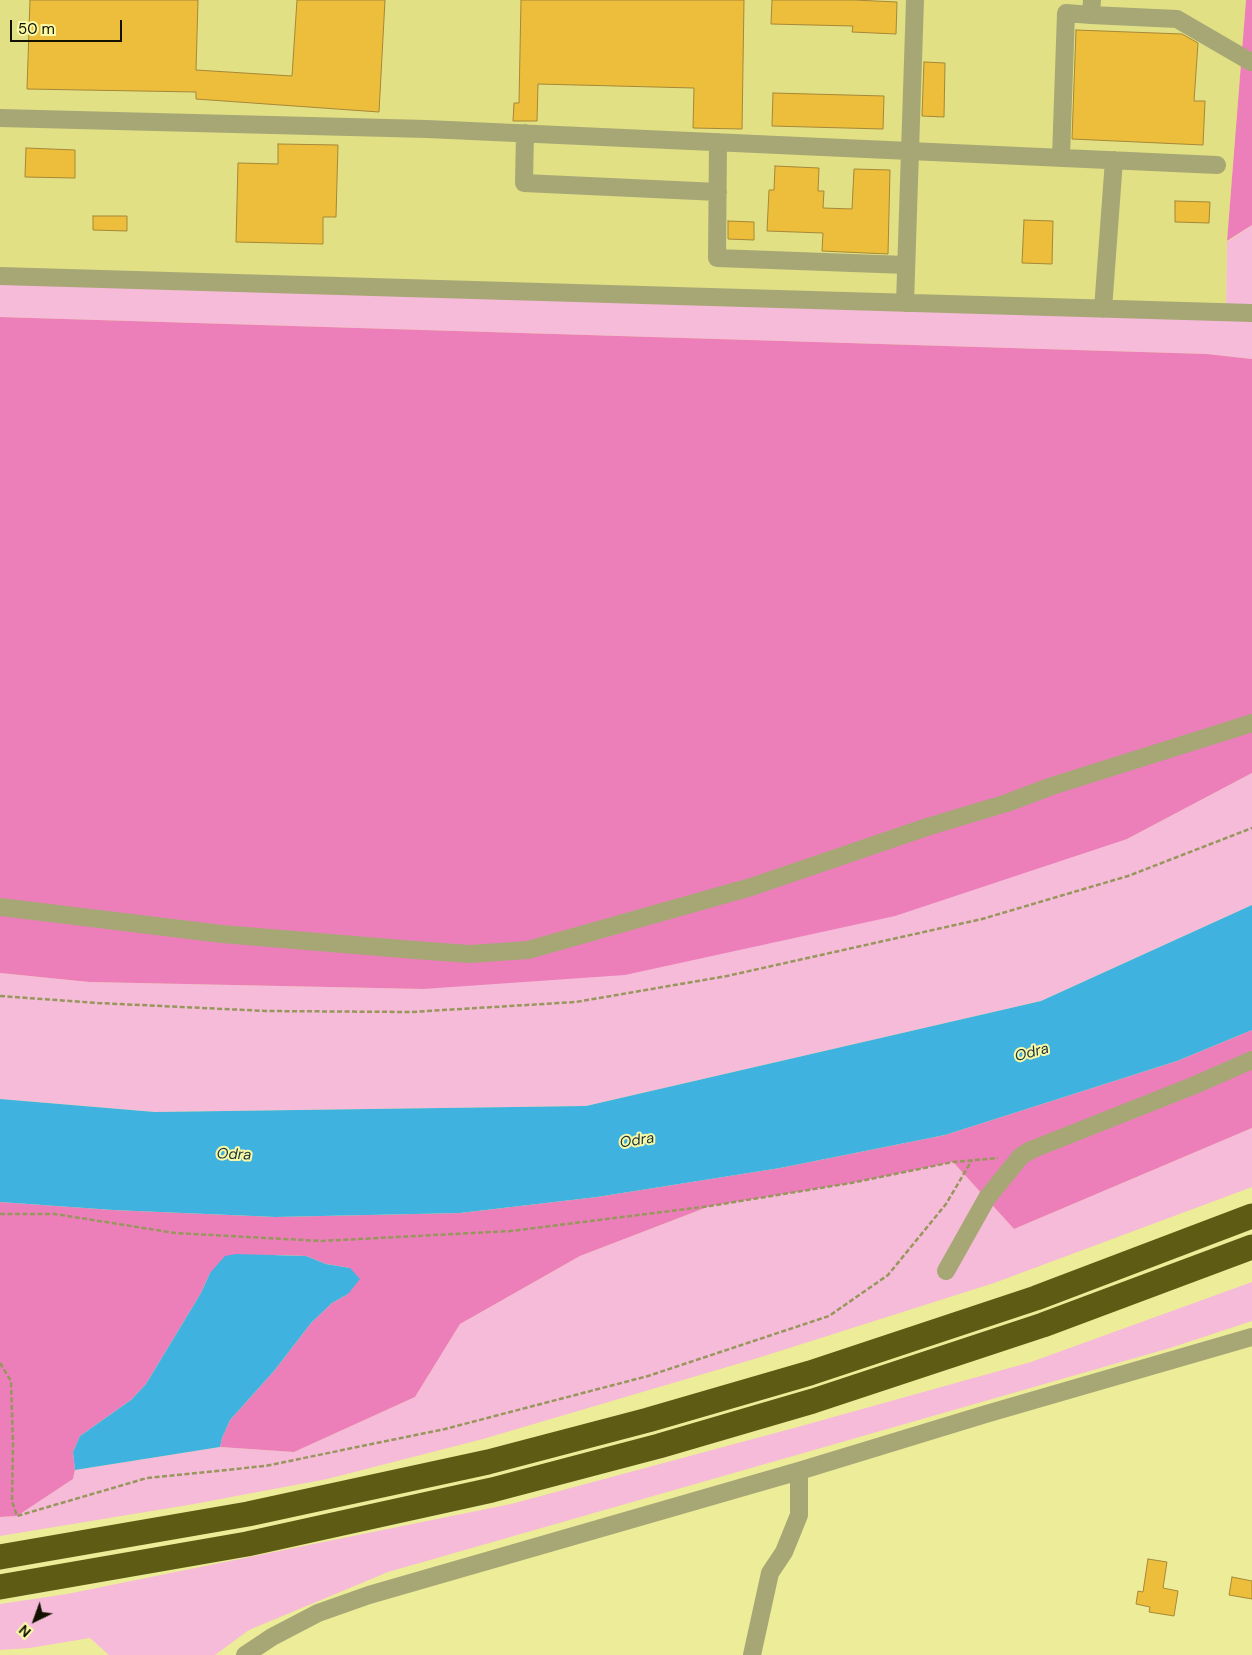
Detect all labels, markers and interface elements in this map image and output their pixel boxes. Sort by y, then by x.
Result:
scale bar [12,10,125,42]
text: 50 m [18,19,55,39]
water label: Odra [1013,1040,1051,1066]
water label: Odra [618,1129,656,1153]
water label: Odra [216,1145,252,1165]
north arrow [10,1595,60,1645]
text: N [15,1621,35,1641]

